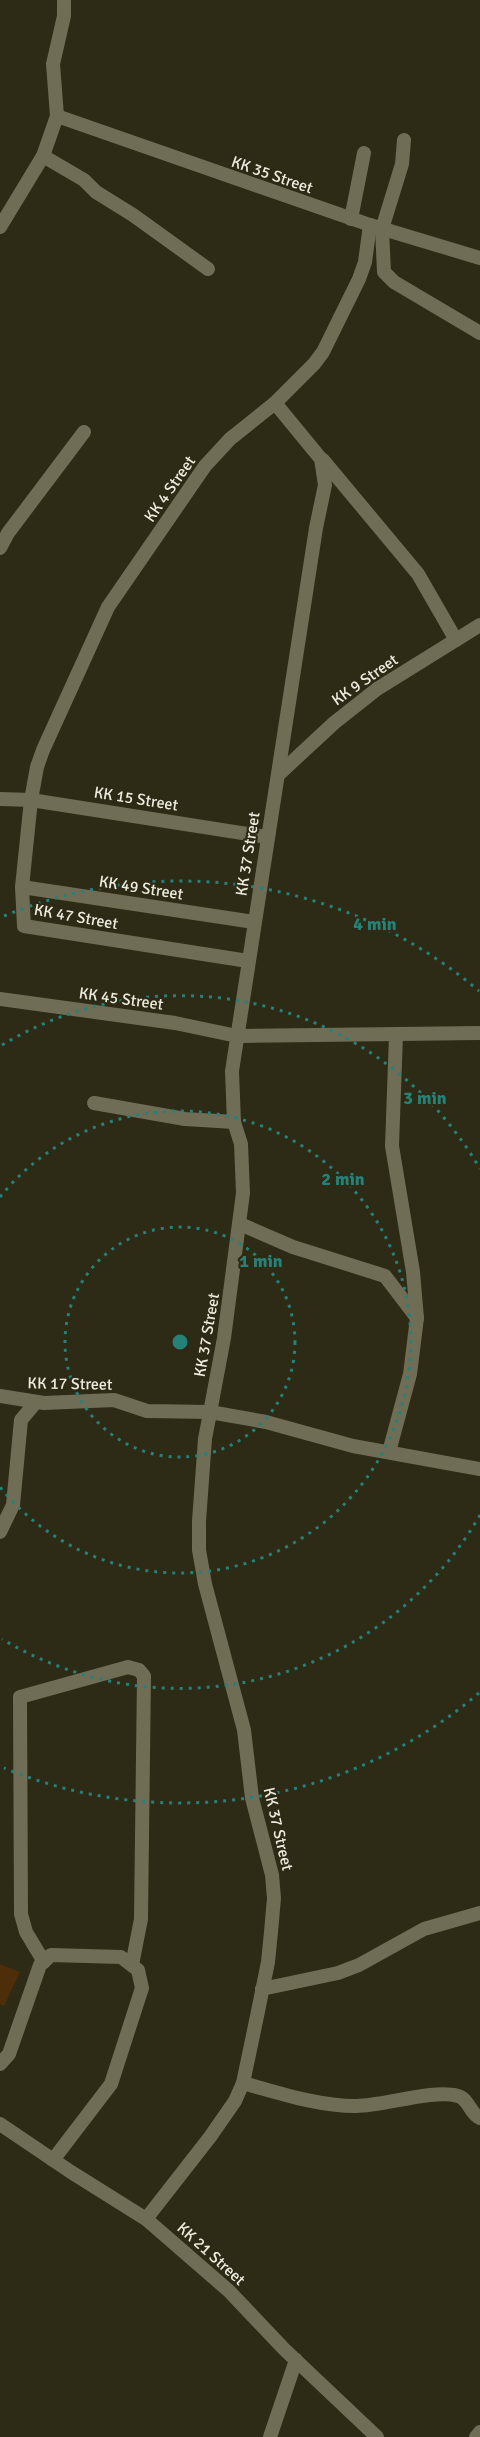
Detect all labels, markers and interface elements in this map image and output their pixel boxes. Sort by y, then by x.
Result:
street label: KK 35 Street [229,152,316,198]
street label: KK 4 Street [140,452,200,526]
street label: KK 9 Street [328,650,402,710]
street label: KK 15 Street [92,782,180,816]
street label: KK 37 Street [231,810,265,898]
street label: KK 49 Street [97,871,185,905]
street label: KK 47 Street [32,900,120,934]
text: 4 min [353,913,397,935]
street label: KK 45 Street [77,983,165,1015]
text: 3 min [403,1087,447,1109]
text: 2 min [321,1168,365,1190]
text: 1 min [239,1250,283,1272]
street label: KK 37 Street [190,1291,224,1379]
centre of rings [170,1332,190,1352]
street label: KK 17 Street [27,1373,113,1395]
street label: KK 37 Street [259,1785,297,1873]
street label: KK 21 Street [173,2218,250,2290]

